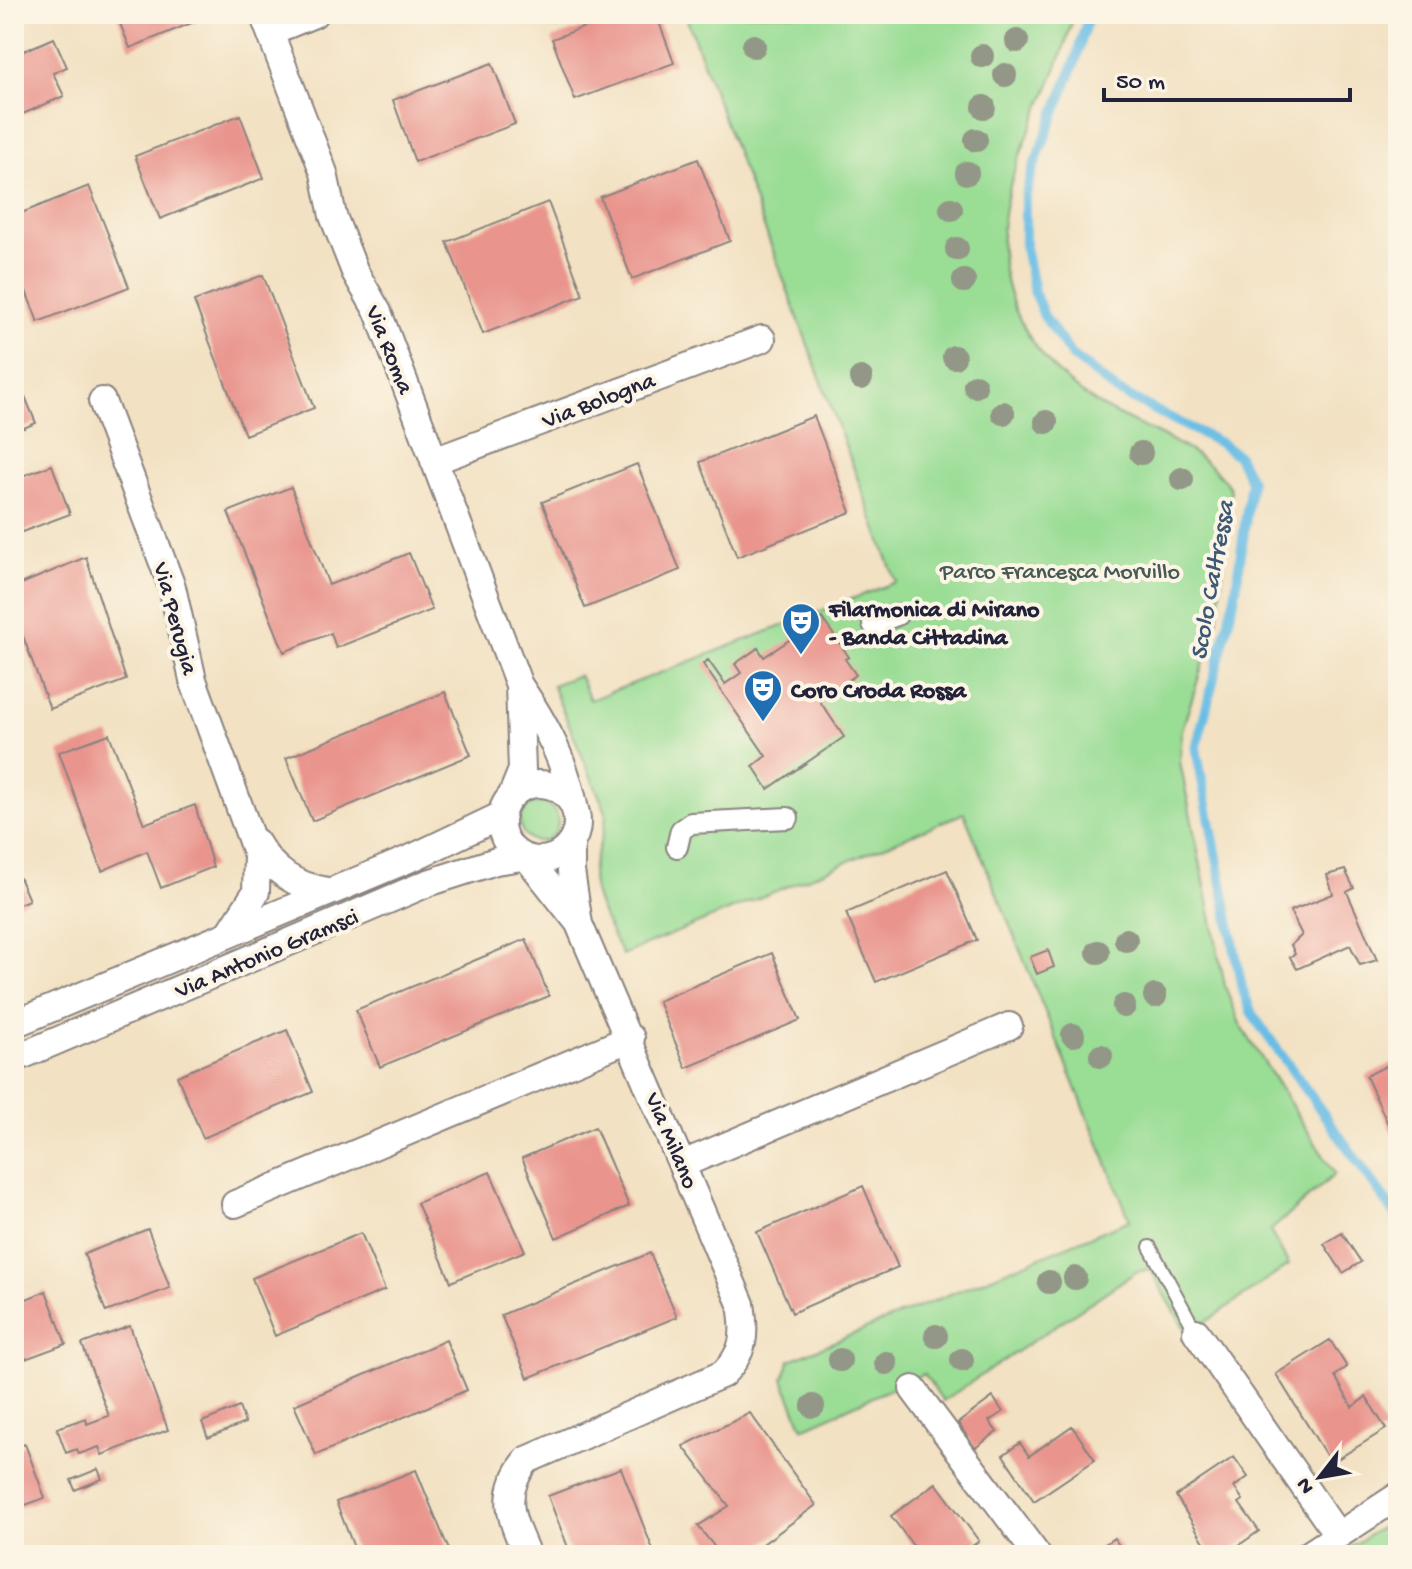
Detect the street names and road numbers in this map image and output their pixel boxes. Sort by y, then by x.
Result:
street label: Via Roma [357,301,419,399]
street label: Via Bologna [538,367,660,437]
street label: Via Perugia [144,559,203,679]
street label: Via Antonio Gramsci [170,904,363,1007]
street label: Via Milano [636,1088,703,1194]

